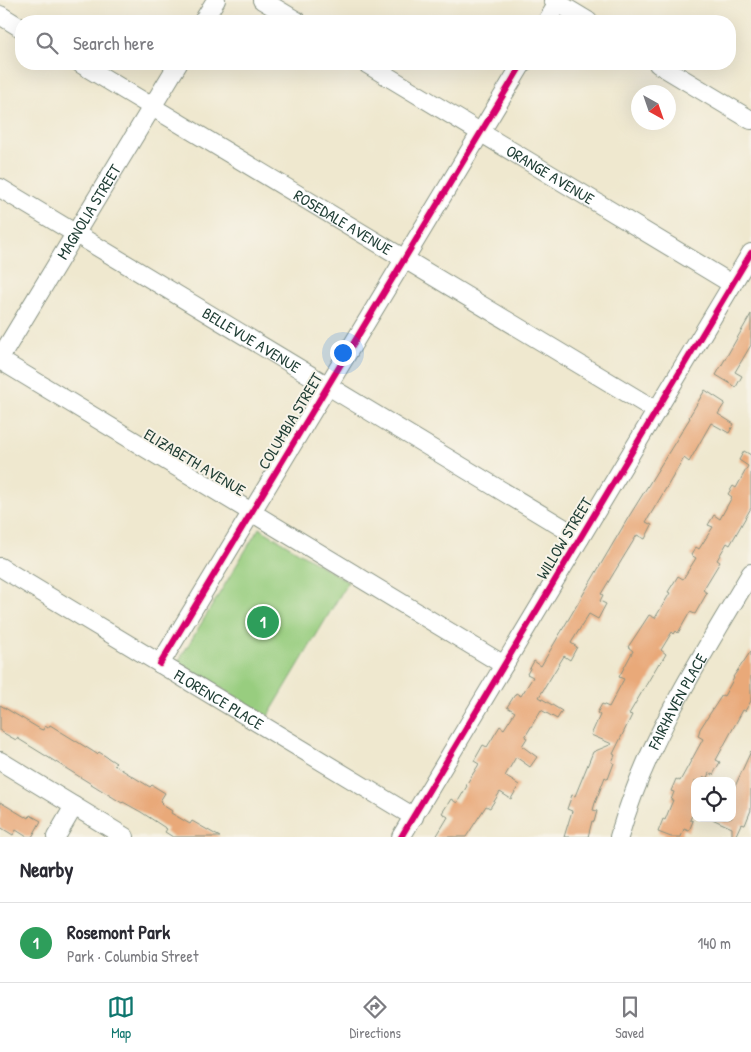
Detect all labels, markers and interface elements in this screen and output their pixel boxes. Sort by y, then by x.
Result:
search box [15,15,736,70]
icon: search [33,29,61,57]
text: Search here [73,30,154,56]
north arrow [631,85,676,130]
street label: ORANGE AVENUE [502,139,598,210]
street label: MAGNOLIA STREET [51,160,126,263]
street label: ROSEDALE AVENUE [290,184,396,260]
street label: BELLEVUE AVENUE [198,302,305,378]
your location [330,340,356,366]
street label: COLUMBIA STREET [252,368,328,473]
street label: ELIZABETH AVENUE [140,423,250,501]
street label: WILLOW STREET [531,493,597,583]
pin: 1 [247,603,279,641]
street label: FAIRHAVEN PLACE [642,649,712,754]
street label: FLORENCE PLACE [170,663,268,735]
map controls [691,777,736,822]
button: locate [691,777,736,822]
text: Nearby [20,855,73,884]
text: Rosemont Park [67,919,170,945]
text: 1 [33,932,39,954]
text: 140 m [697,932,731,954]
text: Park · Columbia Street [67,945,198,967]
tab: Map [107,993,135,1042]
tab: Directions [349,993,401,1042]
tab: Saved [615,993,644,1042]

